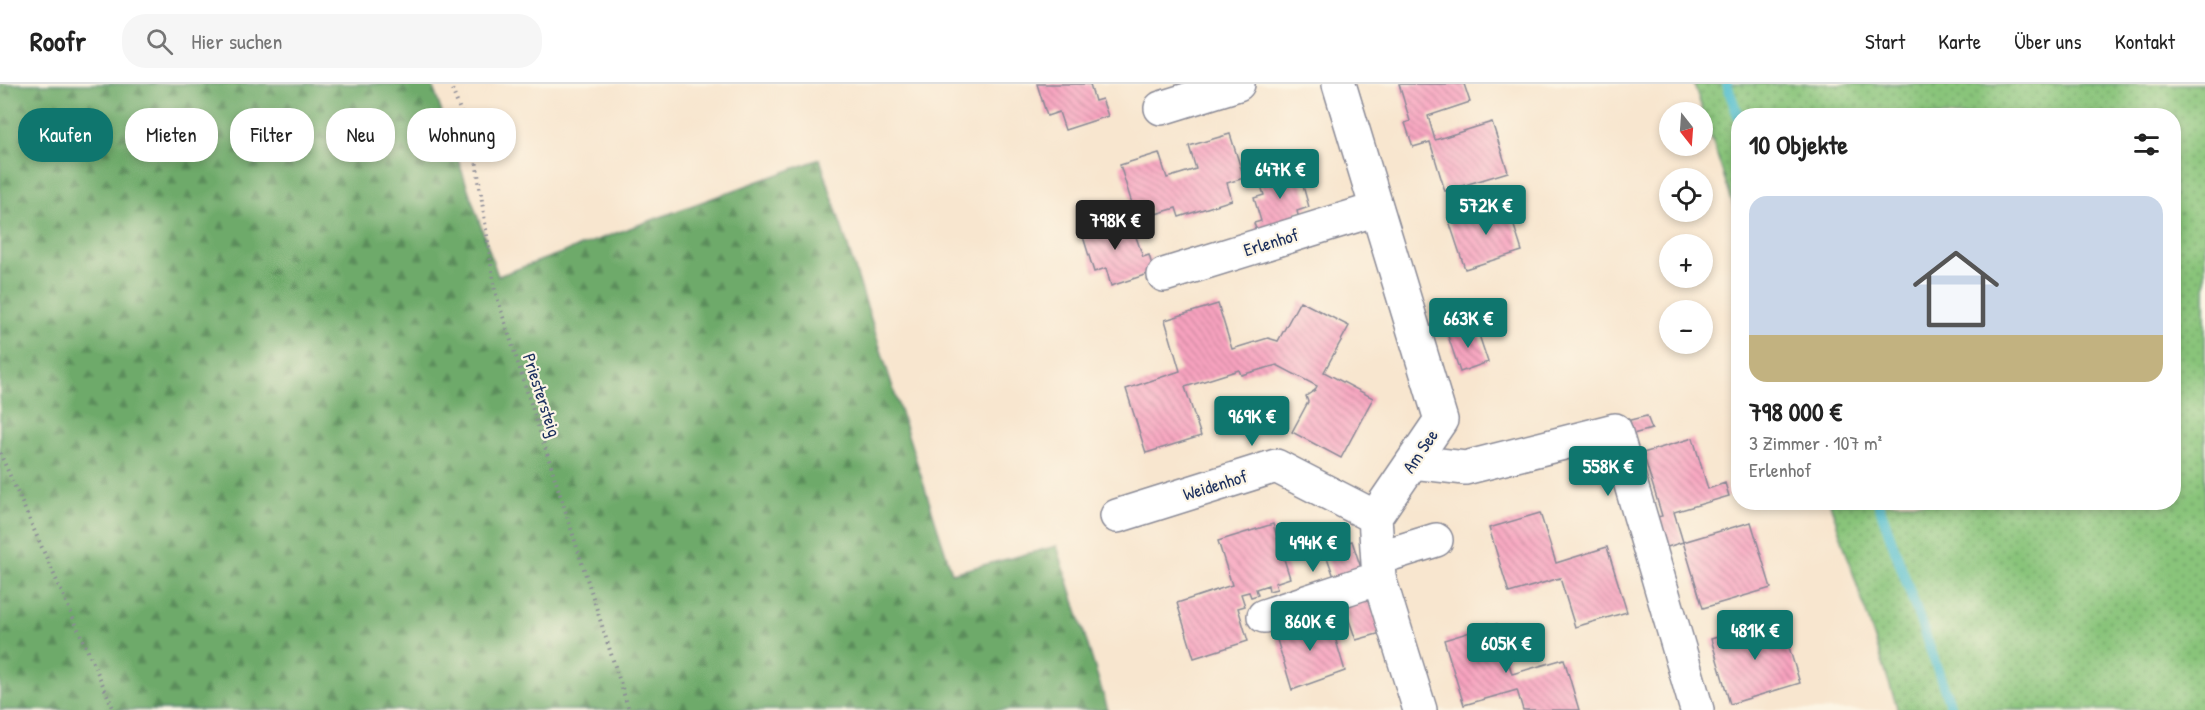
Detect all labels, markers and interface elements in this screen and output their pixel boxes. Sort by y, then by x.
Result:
search box [122,14,542,68]
text: Roofr [30,22,86,60]
icon: search [143,25,176,58]
text: Hier suchen [191,26,282,56]
text: Start [1865,27,1905,56]
text: Karte [1938,27,1981,56]
text: Über uns [2014,27,2082,56]
text: Kontakt [2115,27,2175,56]
north arrow [1659,102,1713,156]
map controls [1659,102,1713,354]
chip: Kaufen [18,108,113,162]
chip: Mieten [125,108,218,162]
chip: Filter [230,108,314,162]
chip: Neu [326,108,395,162]
chip: Wohnung [407,108,516,162]
text: 10 Objekte [1749,127,1848,162]
icon: filters [2130,128,2163,161]
pin: 647K € [1231,149,1329,200]
text: 647K € [1255,155,1305,182]
button: locate [1659,168,1713,222]
pin: 572K € [1437,185,1535,236]
text: 572K € [1460,191,1512,218]
pin: 798K € [1066,200,1164,251]
text: 798K € [1090,206,1140,233]
street label: Erlenhof [1240,222,1302,262]
button: + [1659,234,1713,288]
icon: home [1902,235,2010,343]
pin: 663K € [1419,298,1517,349]
button: − [1659,300,1713,354]
text: 663K € [1443,304,1493,331]
street label: Priestersteig [517,350,567,440]
text: 798 000 € [1749,394,1842,429]
pin: 969K € [1203,396,1301,447]
text: 969K € [1228,402,1276,429]
street label: Am See [1396,424,1444,478]
text: 3 Zimmer · 107 m² [1749,429,1882,456]
pin: 558K € [1559,446,1657,497]
text: 558K € [1583,452,1633,479]
text: Erlenhof [1749,456,1812,483]
street label: Weidenhof [1180,463,1251,507]
pin: 494K € [1264,522,1362,573]
text: 494K € [1289,528,1337,555]
pin: 860K € [1261,601,1359,652]
text: 860K € [1285,607,1335,634]
pin: 481K € [1706,610,1804,661]
text: 481K € [1731,616,1779,643]
pin: 605K € [1457,623,1555,674]
text: 605K € [1481,629,1531,656]

